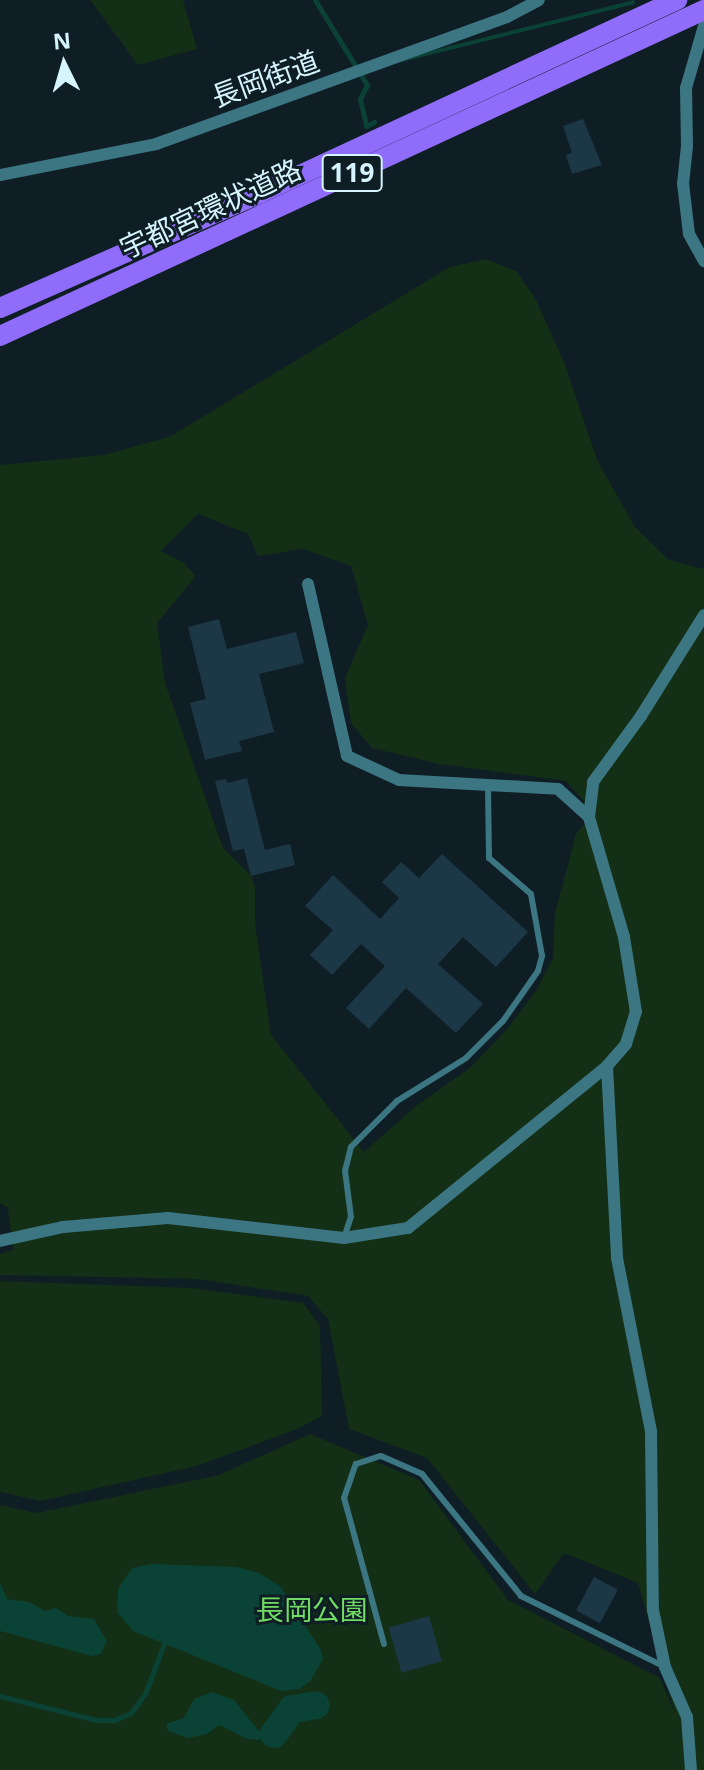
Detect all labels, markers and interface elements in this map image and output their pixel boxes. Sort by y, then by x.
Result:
north arrow [24,24,104,104]
text: N [52,24,72,56]
street label: 長岡街道 [207,43,323,113]
street label: 宇都宮環状道路 [114,151,306,265]
road number: 119 [320,151,384,195]
park label: 長岡公園 [256,1592,368,1626]

